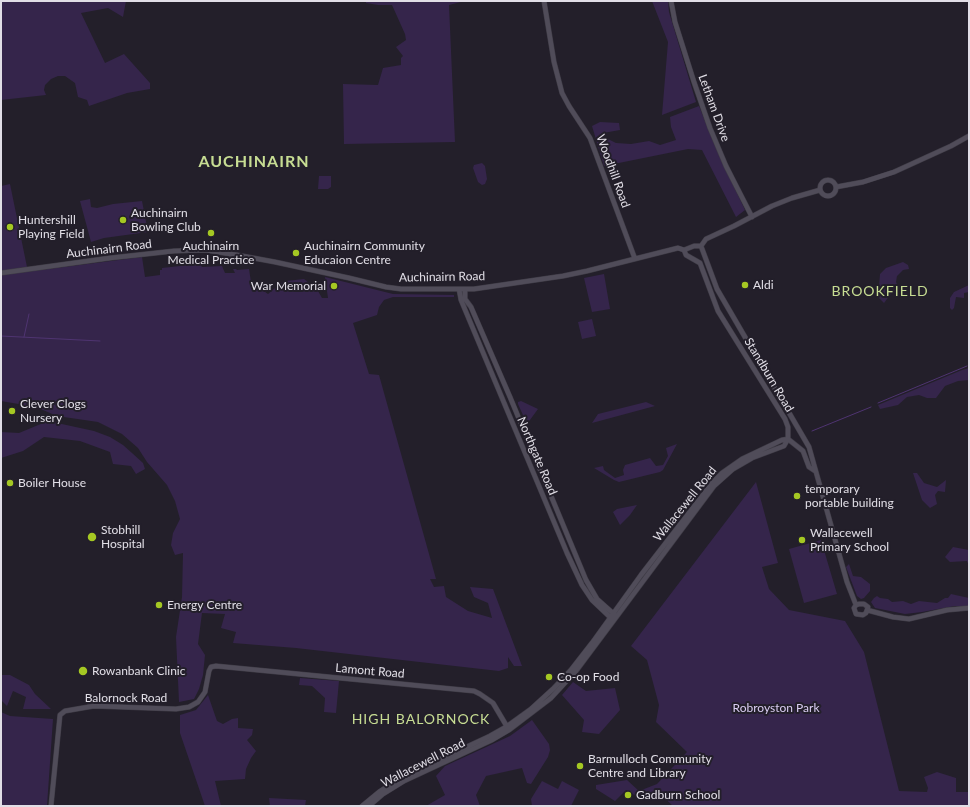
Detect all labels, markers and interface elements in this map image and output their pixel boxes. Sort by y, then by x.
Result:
street label: Letham Drive [695,72,733,144]
street label: Woodhill Road [593,132,633,210]
district label: AUCHINAIRN [198,152,310,172]
place label: Auchinairn Bowling Club [131,206,201,234]
place label: Huntershill Playing Field [18,213,84,241]
marker: Auchinairn Bowling Club [118,215,128,225]
marker: Huntershill Playing Field [5,222,15,232]
marker: Auchinairn Medical Practice [206,228,216,238]
street label: Auchinairn Road [65,237,153,261]
place label: Auchinairn Medical Practice [168,239,254,267]
place label: Auchinairn Community Educaion Centre [304,239,425,267]
marker: Auchinairn Community Educaion Centre [291,248,301,258]
street label: Auchinairn Road [399,269,485,285]
place label: Aldi [753,278,774,292]
place label: War Memorial [251,279,326,293]
marker: Aldi [740,280,750,290]
marker: War Memorial [329,281,339,291]
district label: BROOKFIELD [831,283,929,299]
street label: Standburn Road [741,335,797,415]
place label: Clever Clogs Nursery [20,397,86,425]
marker: Clever Clogs Nursery [7,406,17,416]
street label: Northgate Road [514,415,560,497]
street label: Wallacewell Road [650,464,720,544]
place label: Boiler House [18,476,86,490]
marker: Boiler House [5,478,15,488]
place label: temporary portable building [805,482,894,510]
marker: temporary portable building [792,491,802,501]
place label: Stobhill Hospital [101,523,145,551]
place label: Wallacewell Primary School [810,526,889,554]
marker: Stobhill Hospital [86,531,98,543]
marker: Wallacewell Primary School [797,535,807,545]
place label: Energy Centre [167,598,242,612]
marker: Energy Centre [154,600,164,610]
street label: Lamont Road [335,661,405,681]
place label: Rowanbank Clinic [92,664,185,678]
marker: Rowanbank Clinic [77,665,89,677]
place label: Co-op Food [557,670,619,684]
marker: Co-op Food [544,672,554,682]
street label: Balornock Road [85,691,167,705]
park label: Robroyston Park [733,701,819,715]
district label: HIGH BALORNOCK [352,711,490,727]
street label: Wallacewell Road [379,736,467,790]
place label: Barmulloch Community Centre and Library [588,752,712,780]
marker: Barmulloch Community Centre and Library [575,761,585,771]
place label: Gadburn School [636,788,720,802]
marker: Gadburn School [623,790,633,800]

